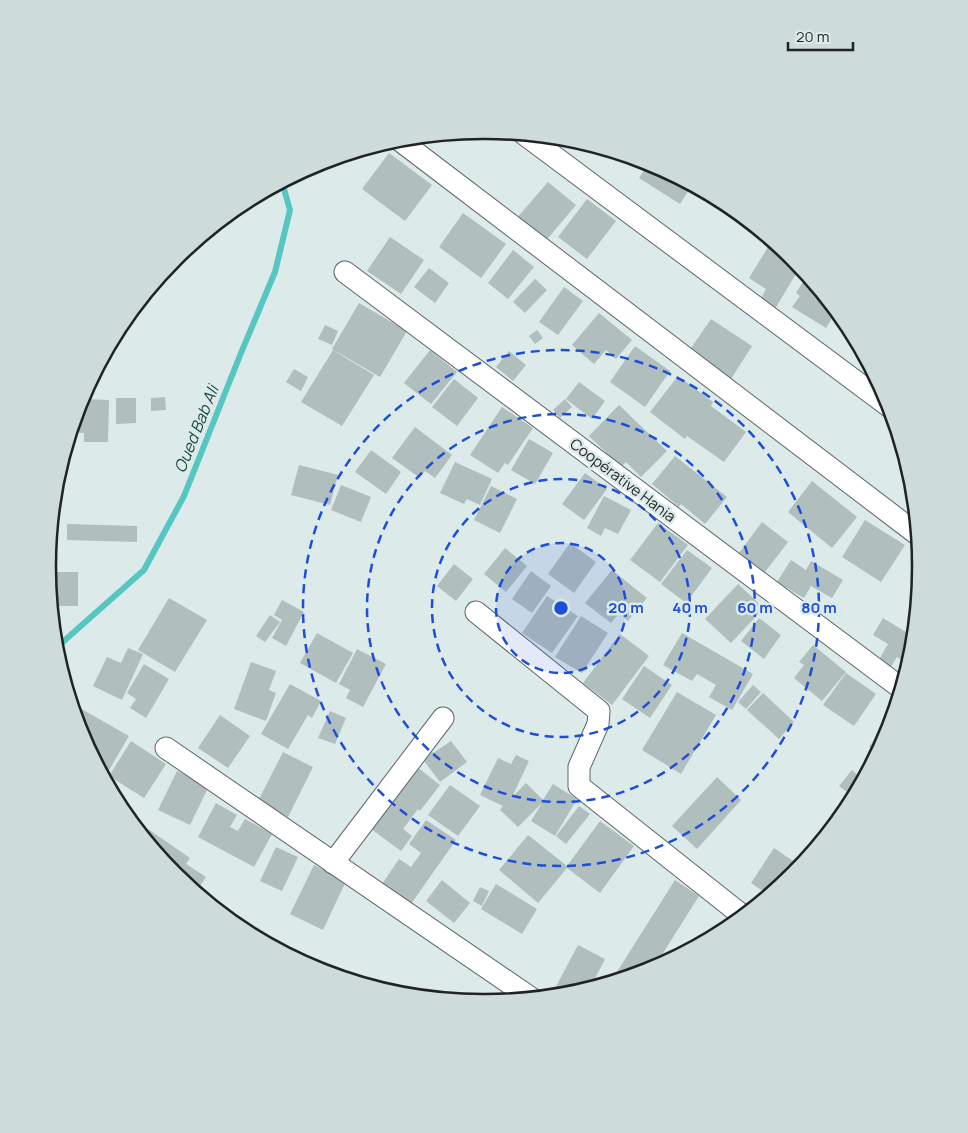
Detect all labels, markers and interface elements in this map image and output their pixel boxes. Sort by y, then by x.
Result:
scale bar [788,20,853,52]
text: 20 m [796,26,829,47]
water label: Oued Bab Ali [169,380,224,476]
street label: Coopérative Hania [566,433,680,527]
text: 20 m [608,597,644,618]
text: 40 m [672,597,708,618]
text: 60 m [737,597,773,618]
text: 80 m [801,597,837,618]
centre of rings [552,599,570,617]

